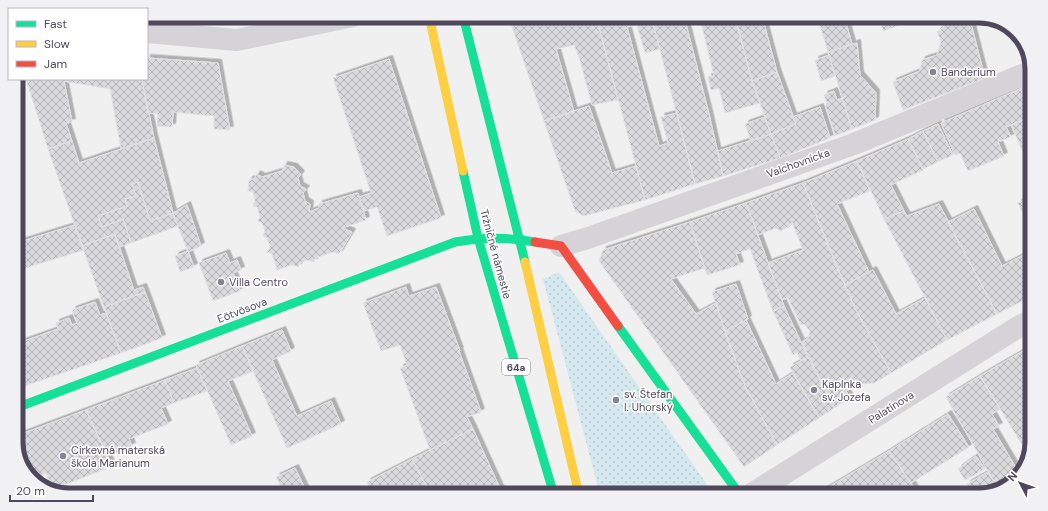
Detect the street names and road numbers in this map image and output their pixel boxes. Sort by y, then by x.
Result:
street label: Valchovnícka [764,145,832,181]
street label: Tržničné námestie [477,208,515,300]
street label: Eötvösova [215,294,269,326]
road number: 64a [502,359,530,375]
street label: Palatínova [866,387,916,427]

